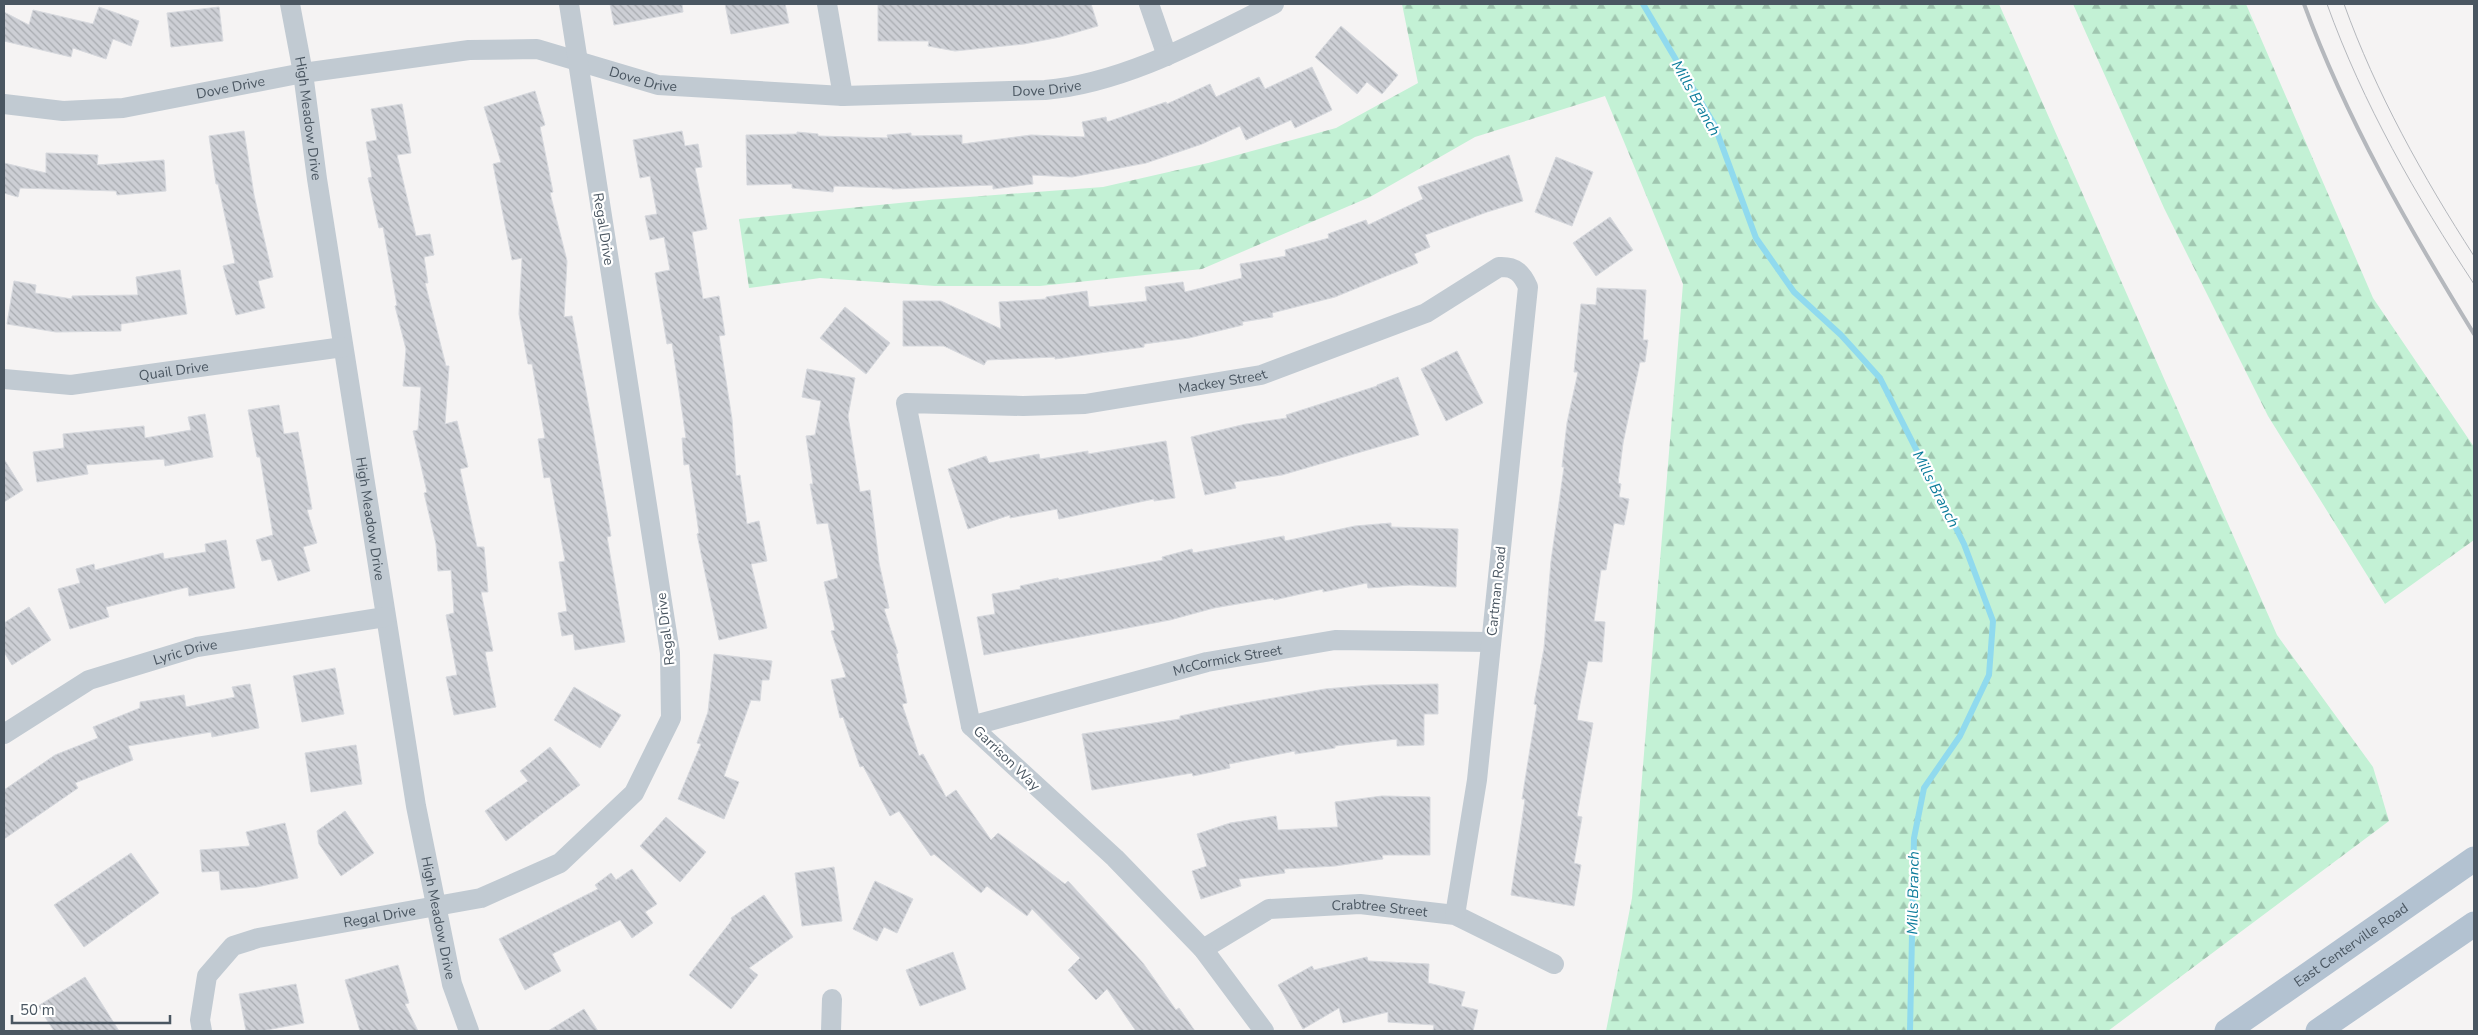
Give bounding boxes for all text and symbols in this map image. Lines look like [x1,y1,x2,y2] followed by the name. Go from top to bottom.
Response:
[290,55,326,182] street label: High Meadow Drive
[1667,57,1725,139] water label: Mills Branch
[607,62,678,96] street label: Dove Drive
[195,72,267,104] street label: Dove Drive
[1012,76,1083,101] street label: Dove Drive
[588,191,619,267] street label: Regal Drive
[138,357,210,385] street label: Quail Drive
[1177,365,1270,398] street label: Mackey Street
[1908,447,1964,531] water label: Mills Branch
[351,456,389,582] street label: High Meadow Drive
[1482,545,1511,637] street label: Cartman Road
[652,591,679,666] street label: Regal Drive
[151,635,219,670] street label: Lyric Drive
[1171,640,1284,681] street label: McCormick Street
[969,722,1045,796] street label: Garrison Way
[1902,851,1924,935] water label: Mills Branch
[416,855,460,981] street label: High Meadow Drive
[1331,895,1429,922] street label: Crabtree Street
[2290,899,2412,992] street label: East Centerville Road
[342,901,417,933] street label: Regal Drive
[12,992,170,1024] scale bar
[20,1000,55,1020] text: 50 m

